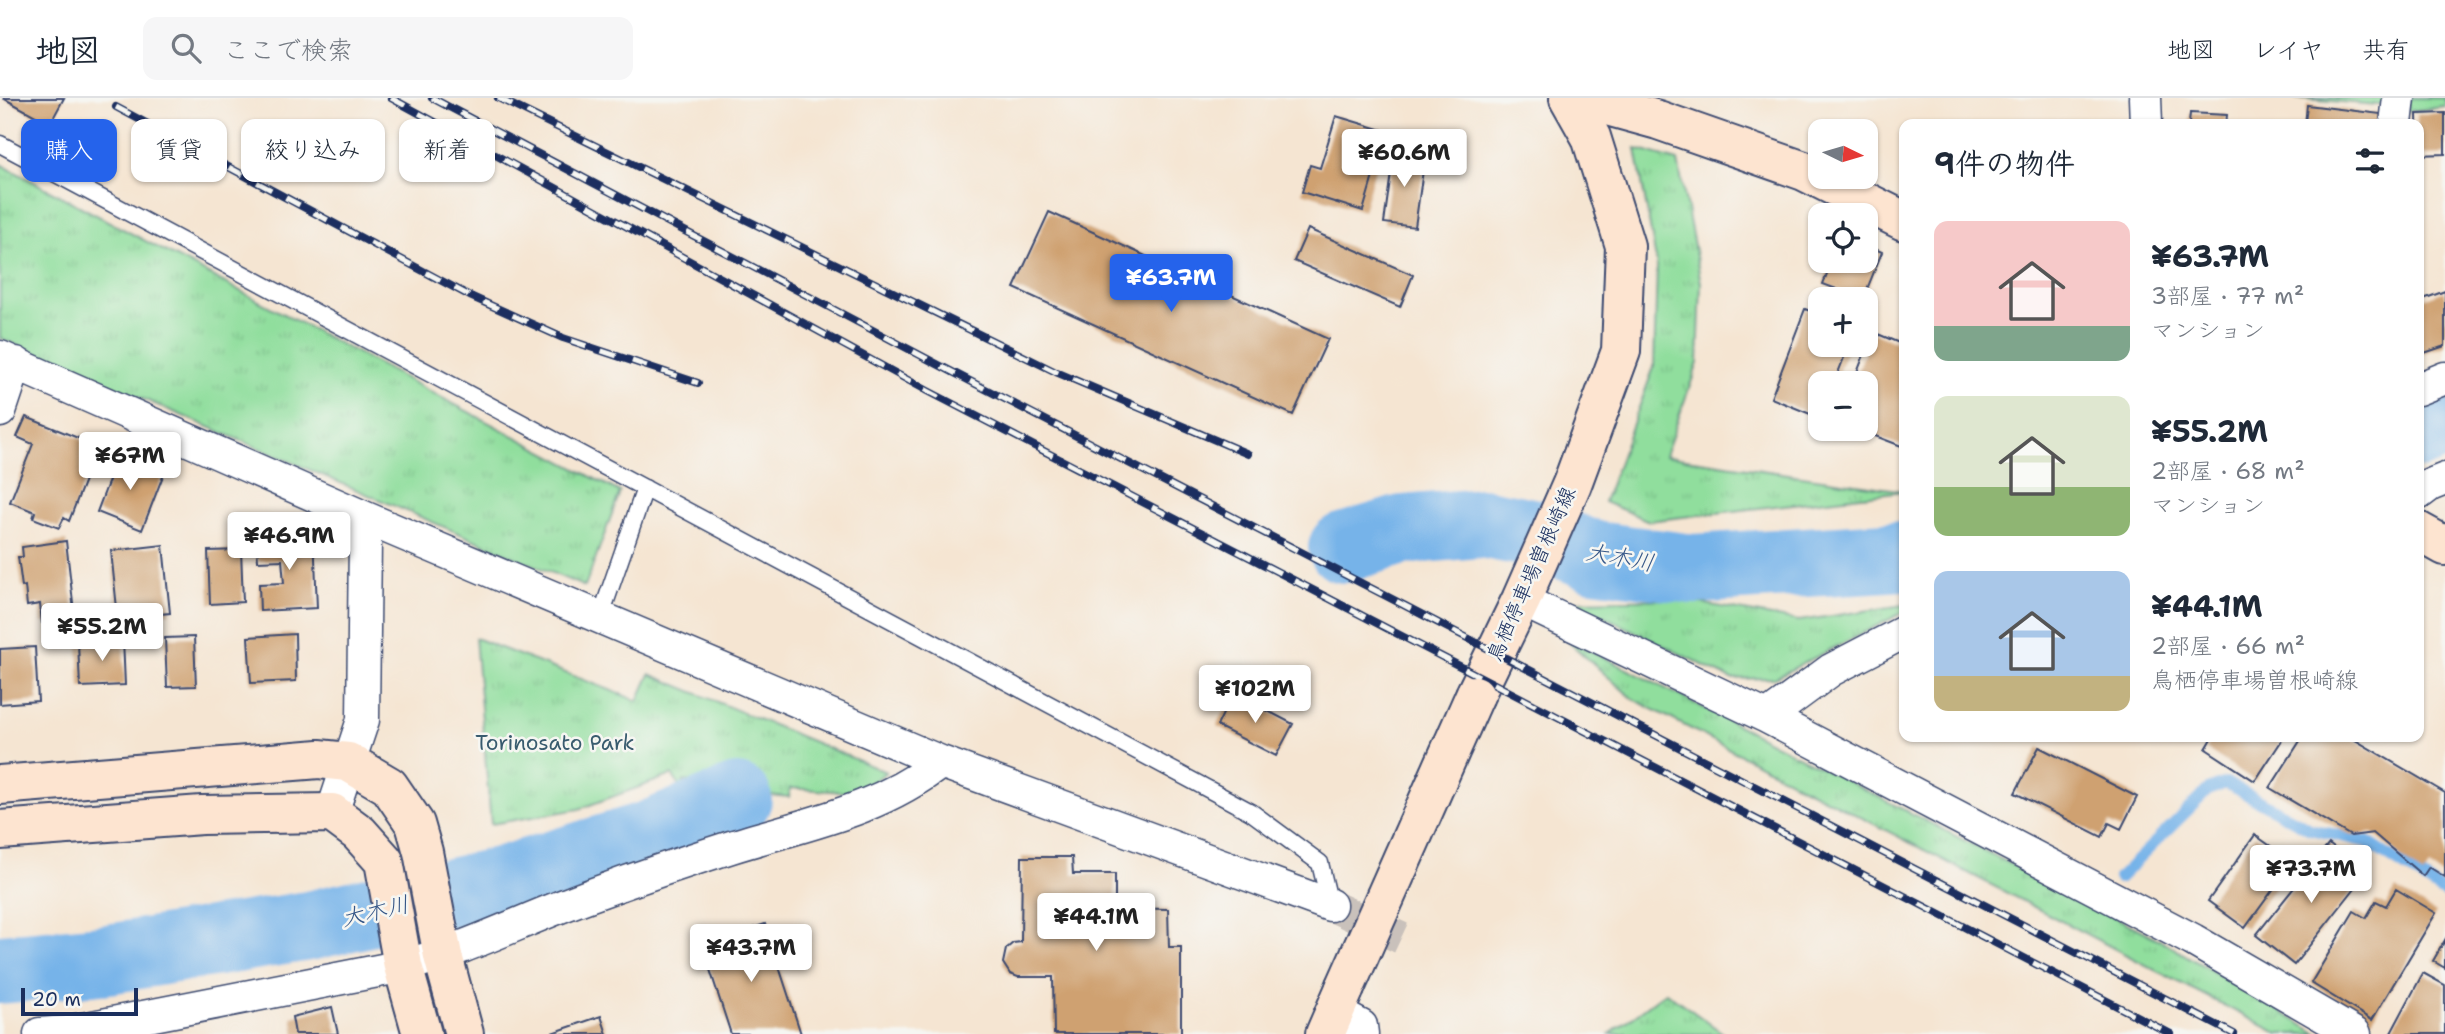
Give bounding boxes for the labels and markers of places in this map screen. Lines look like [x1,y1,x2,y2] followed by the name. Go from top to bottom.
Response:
[1347,130,1461,189] pin: ¥60.6M
[1114,254,1228,314] pin: ¥63.7M
[89,432,171,492] pin: ¥67M
[232,512,346,572] pin: ¥46.9M
[45,603,159,663] pin: ¥55.2M
[1206,666,1304,725] pin: ¥102M
[2254,846,2368,905] pin: ¥73.7M
[1039,894,1153,953] pin: ¥44.1M
[694,924,808,984] pin: ¥43.7M

